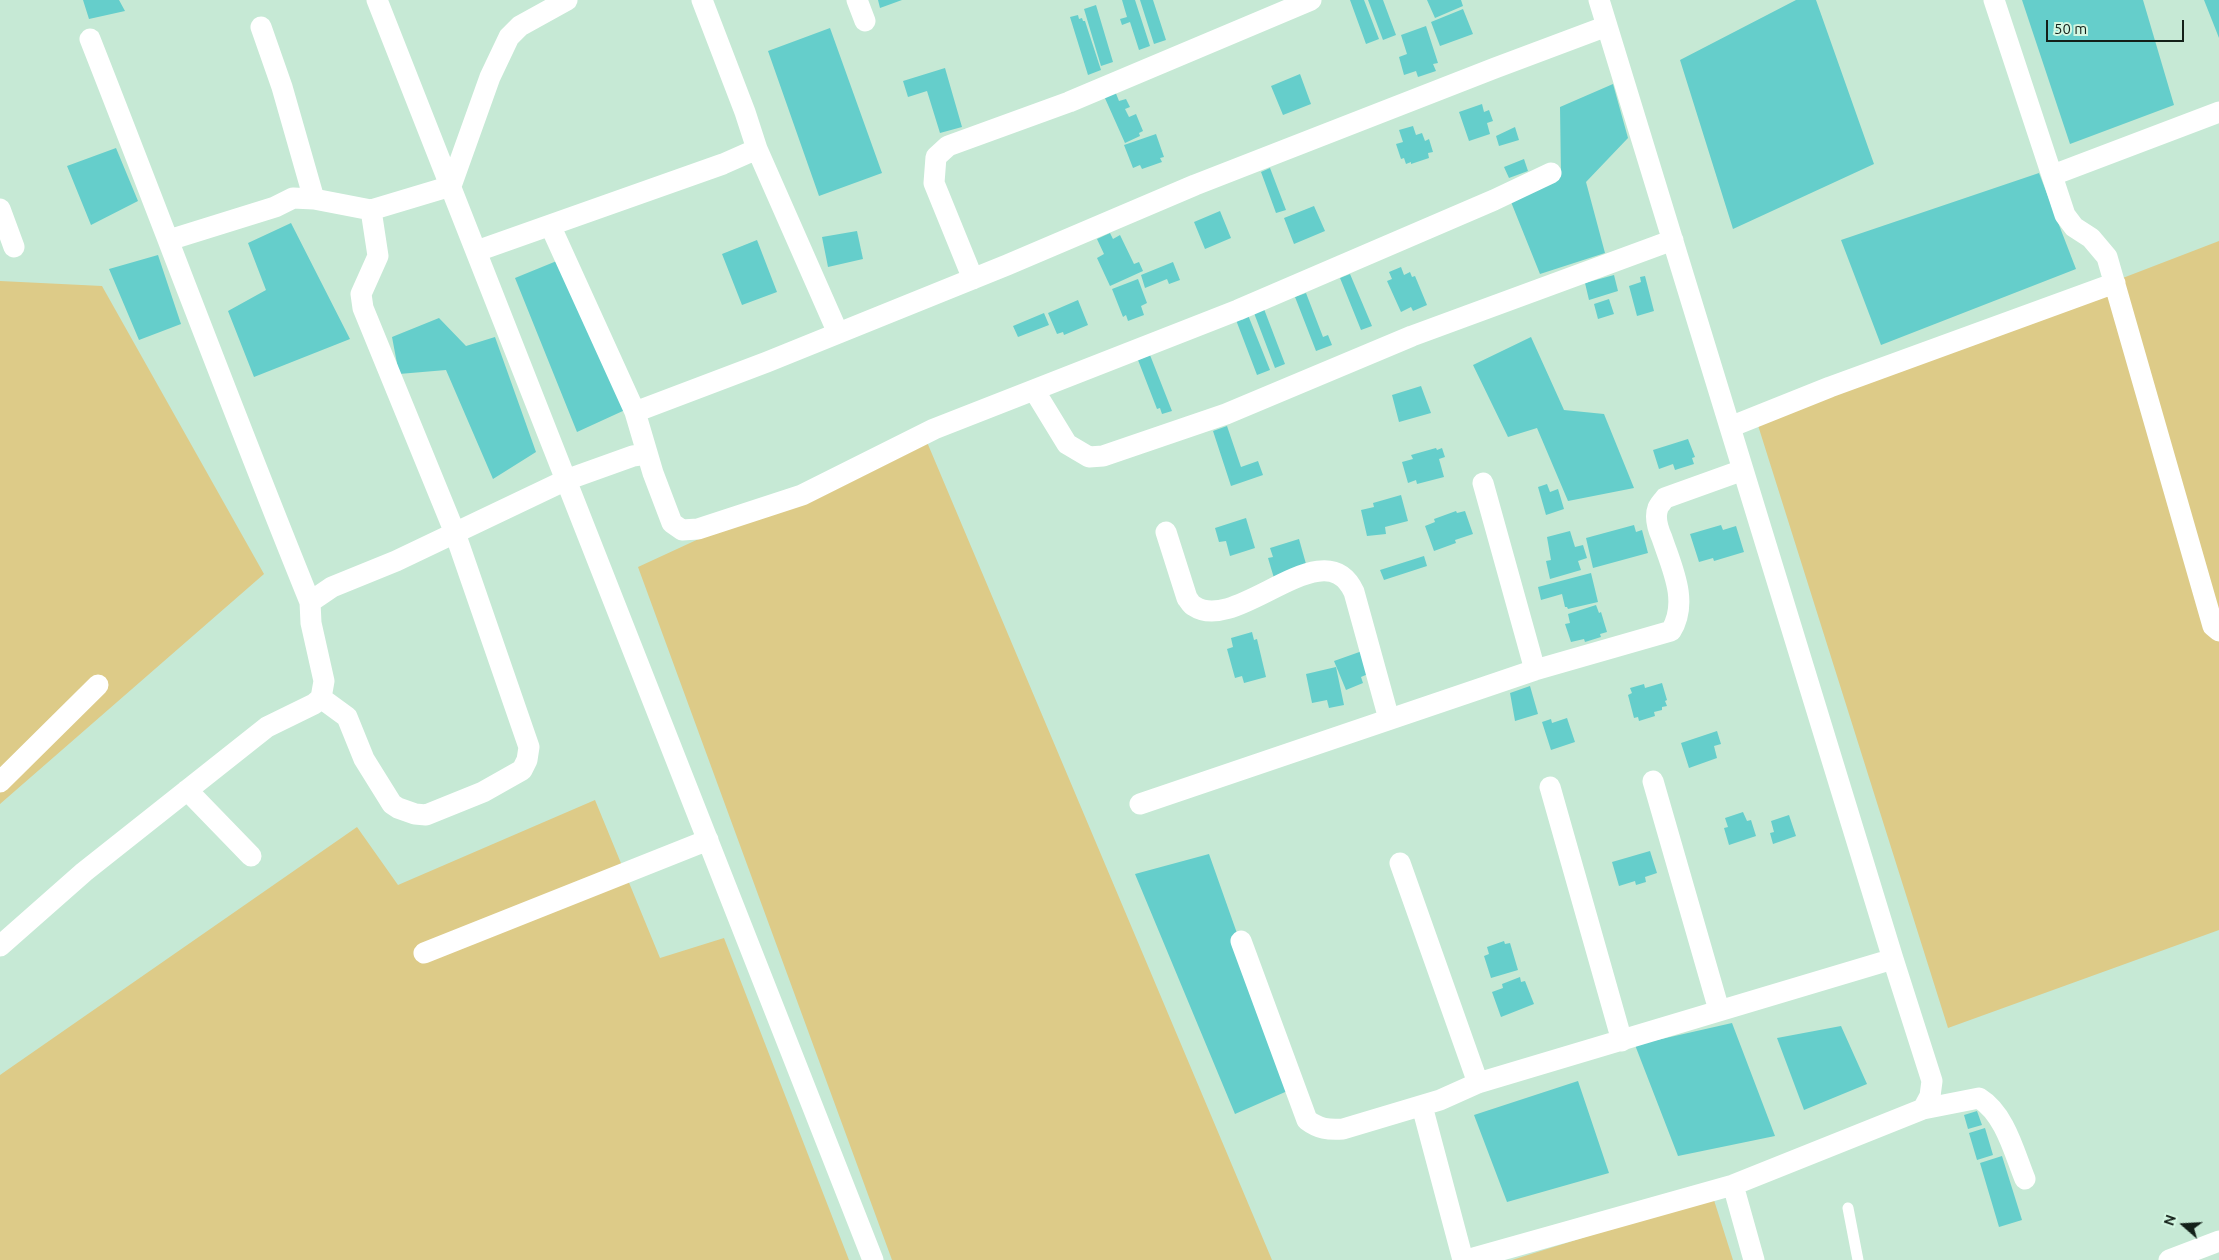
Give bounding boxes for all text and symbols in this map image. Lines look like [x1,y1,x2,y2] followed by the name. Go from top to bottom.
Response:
[2049,10,2186,42] scale bar
[2054,20,2087,37] text: 50 m
[2159,1200,2209,1250] north arrow
[2161,1213,2179,1228] text: N

